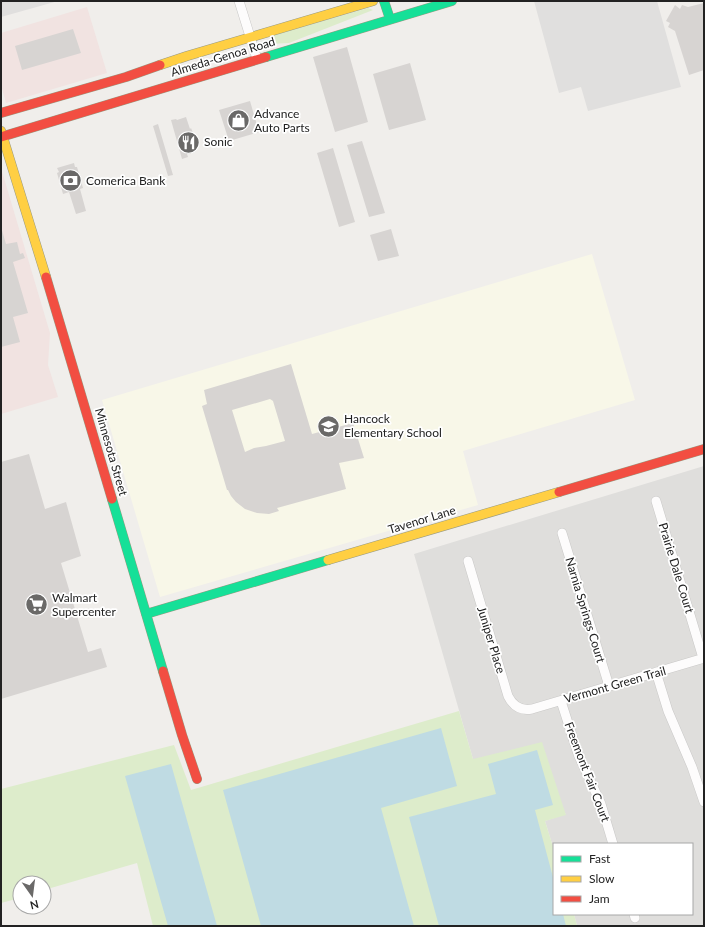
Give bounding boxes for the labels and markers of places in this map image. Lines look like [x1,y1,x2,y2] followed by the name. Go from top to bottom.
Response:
[254,106,310,135] place label: Advance Auto Parts
[226,108,252,134] shop icon: Advance Auto Parts
[175,129,201,155] restaurant icon: Sonic
[204,134,233,149] place label: Sonic
[57,168,83,194] bank icon: Comerica Bank
[86,173,166,188] place label: Comerica Bank
[344,411,442,440] place label: Hancock Elementary School
[315,413,341,439] school or university icon: Hancock Elementary School
[52,590,116,619] place label: Walmart Supercenter
[24,592,50,618] supermarket icon: Walmart Supercenter

